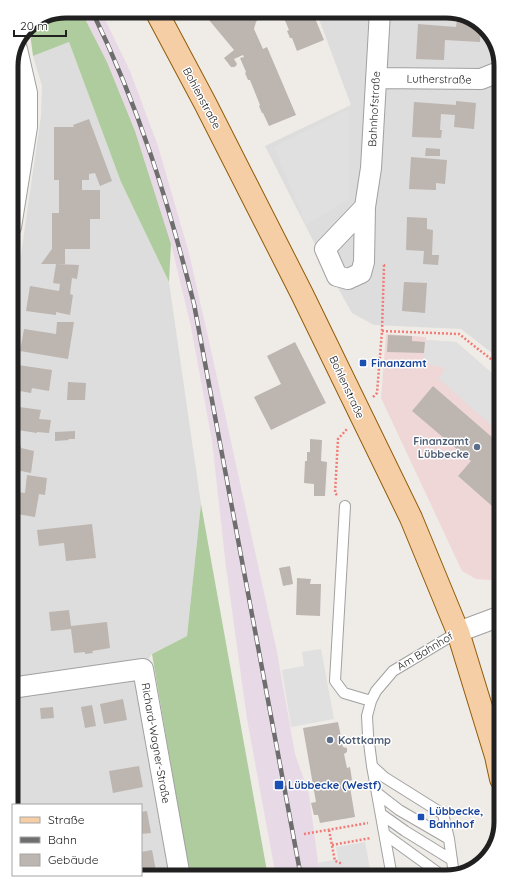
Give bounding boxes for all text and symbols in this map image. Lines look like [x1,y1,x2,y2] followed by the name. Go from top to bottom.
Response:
[14,12,66,38] scale bar
[20,18,48,33] text: 20 m
[180,65,224,131] street label: Bohlenstraße
[365,71,383,147] street label: Bahnhofstraße
[406,71,472,87] street label: Lutherstraße
[326,353,368,421] street label: Bohlenstraße
[371,356,427,370] place label: Finanzamt
[358,358,368,368] marker: Finanzamt
[413,434,470,461] place label: Finanzamt Lübbecke
[472,442,482,452] marker: Finanzamt Lübbecke
[394,629,456,673] street label: Am Bahnhof
[139,682,173,804] street label: Richard-Wagner-Straße
[338,733,391,747] place label: Kottkamp
[325,735,335,745] marker: Kottkamp
[288,778,381,792] place label: Lübbecke (Westf)
[273,779,285,791] marker: Lübbecke (Westf)
[12,804,142,876] legend
[429,804,483,831] place label: Lübbecke, Bahnhof
[48,812,85,827] text: Straße
[416,812,426,822] marker: Lübbecke, Bahnhof
[48,832,77,847] text: Bahn
[48,852,99,867] text: Gebäude

